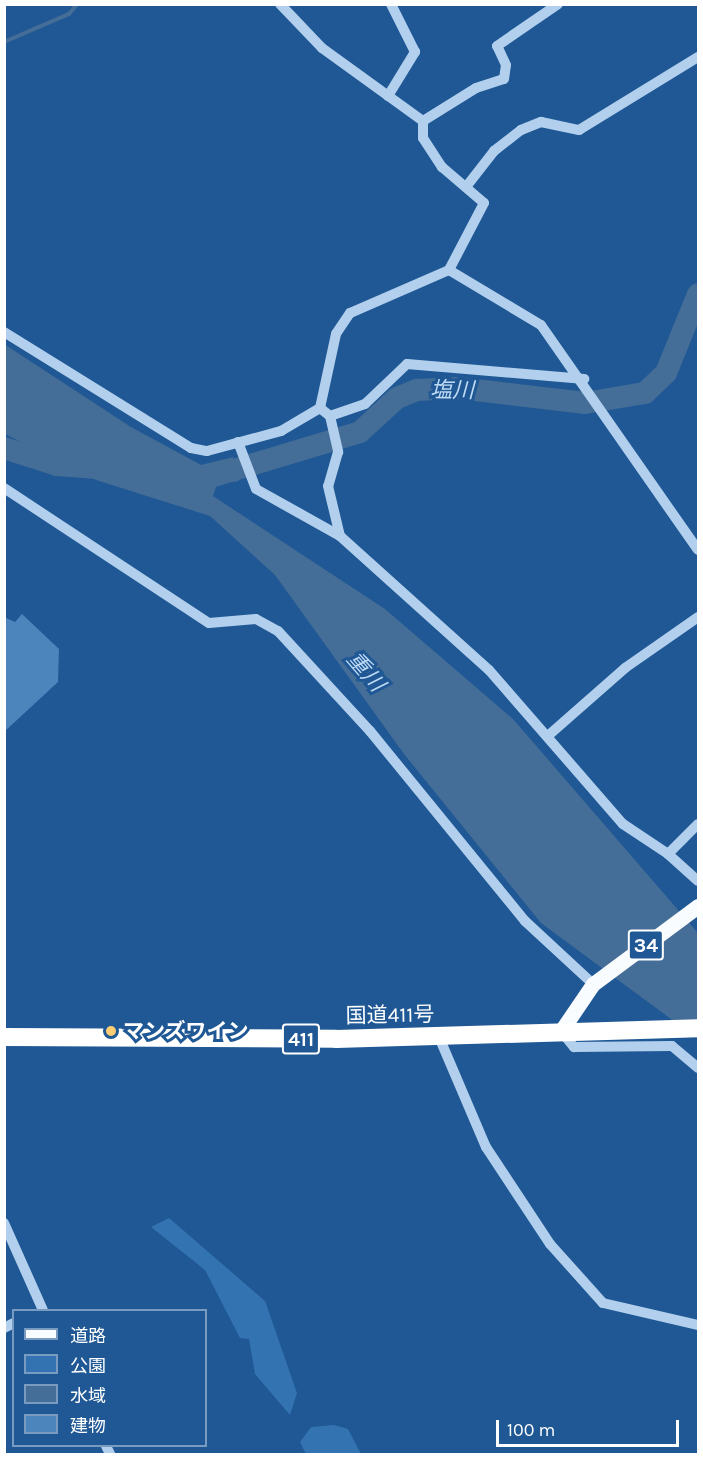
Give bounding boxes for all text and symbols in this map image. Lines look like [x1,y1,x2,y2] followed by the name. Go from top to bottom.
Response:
[430,377,474,405] water label: 塩川
[341,647,389,697] water label: 重川
[626,928,666,962] road number: 34
[345,1002,435,1028] street label: 国道411号
[123,1018,249,1044] place label: マンズワイン
[282,1022,320,1056] road number: 411
[104,1024,118,1038] marker: マンズワイン
[12,1309,207,1447] legend
[70,1325,106,1347] text: 道路
[70,1355,106,1377] text: 公園
[70,1385,106,1407] text: 水域
[499,1408,682,1446] scale bar
[70,1415,106,1437] text: 建物
[507,1419,555,1441] text: 100 m

